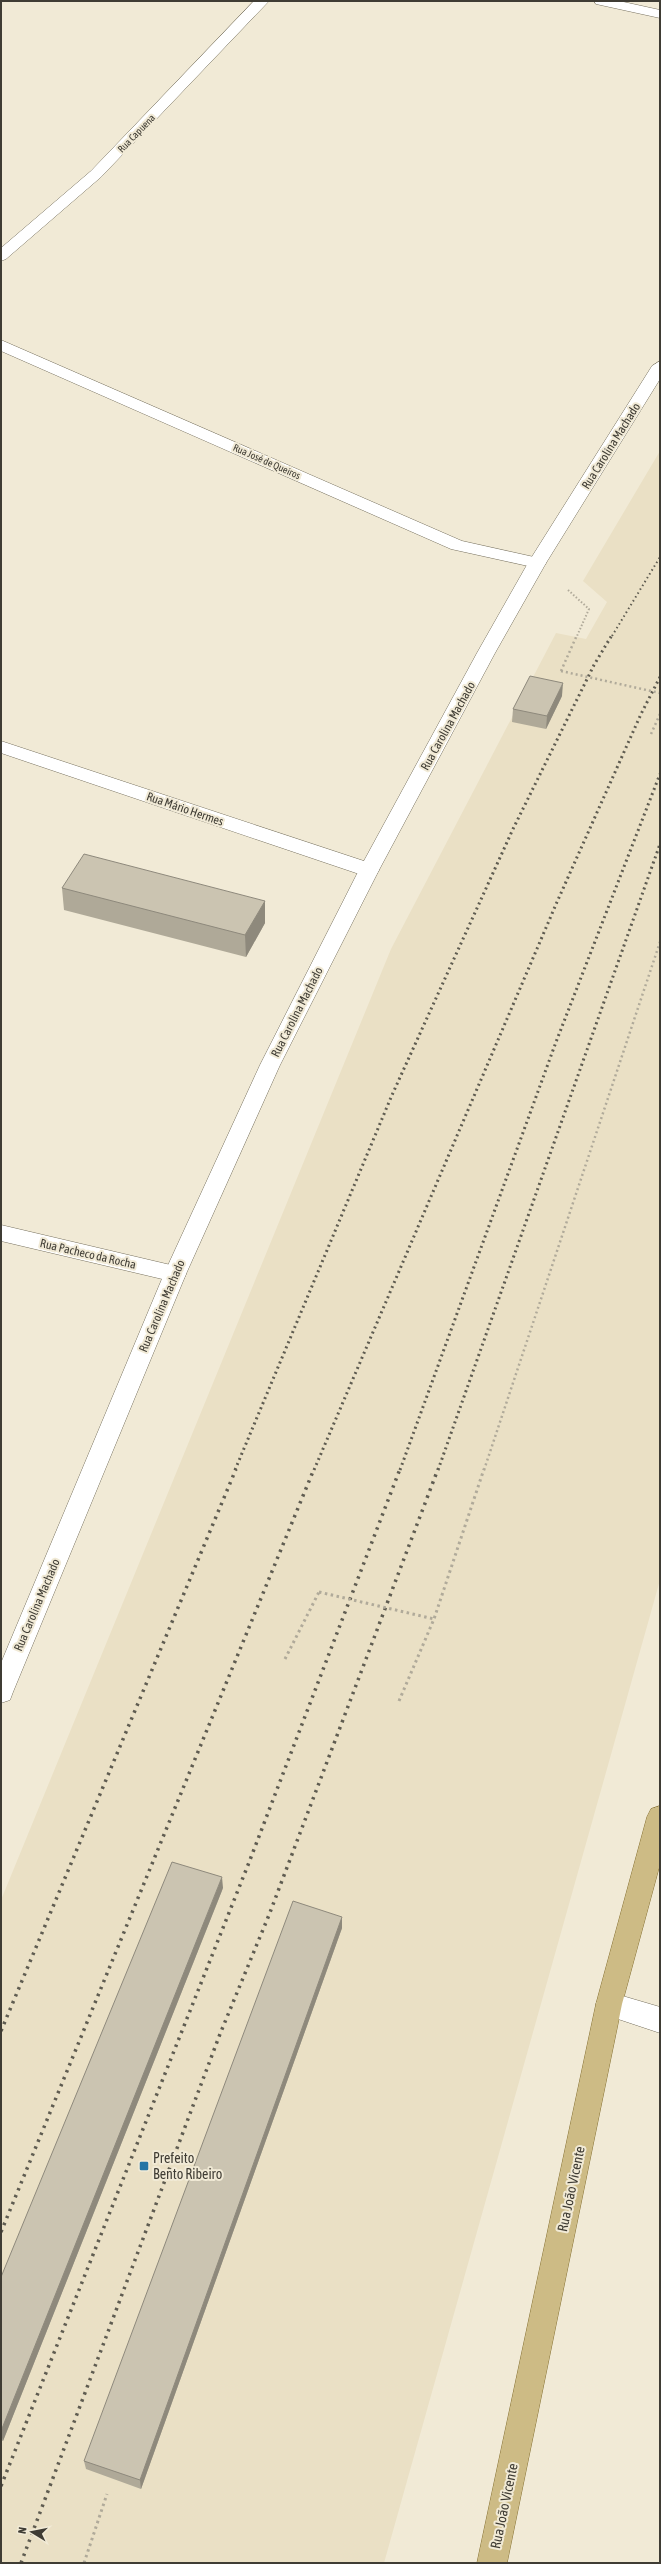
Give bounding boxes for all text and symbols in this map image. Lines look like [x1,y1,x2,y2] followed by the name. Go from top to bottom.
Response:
[116,112,157,155] street label: Rua Capuena
[579,400,643,492] street label: Rua Carolina Machado
[231,442,303,481] street label: Rua José de Queiros
[418,679,478,773] street label: Rua Carolina Machado
[145,789,225,829] street label: Rua Mário Hermes
[268,964,326,1059] street label: Rua Carolina Machado
[39,1236,137,1272] street label: Rua Pacheco da Rocha
[136,1257,188,1354] street label: Rua Carolina Machado
[11,1556,63,1653] street label: Rua Carolina Machado
[554,2145,588,2233] street label: Rua João Vicente
[153,2150,222,2182] place label: Prefeito Bento Ribeiro
[138,2160,150,2172] marker: Prefeito Bento Ribeiro
[487,2462,521,2550] street label: Rua João Vicente
[12,2512,52,2552] north arrow
[16,2526,29,2535] text: N

